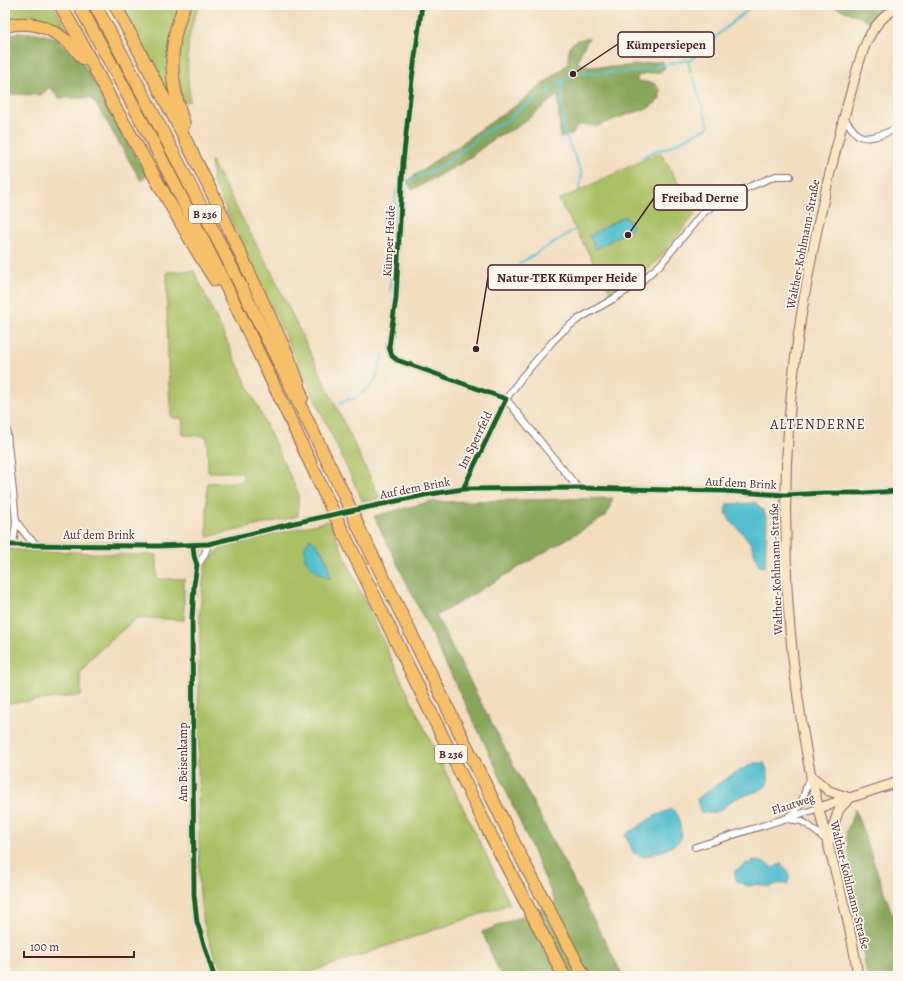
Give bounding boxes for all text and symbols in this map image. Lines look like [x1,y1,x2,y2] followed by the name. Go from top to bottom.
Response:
[618,32,714,57] callout: Kümpersiepen
[626,36,707,53] text: Kümpersiepen
[782,178,823,311] street label: Walther-Kohlmann-Straße
[654,185,747,210] callout: Freibad Derne
[661,189,739,206] text: Freibad Derne
[189,205,221,223] road number: B 236
[379,205,399,277] street label: Kümper Heide
[488,265,645,290] callout: Natur-TEK Kümper Heide
[497,269,637,286] text: Natur-TEK Kümper Heide
[454,408,496,472] street label: Im Sperrfeld
[769,415,866,434] district label: ALTENDERNE
[377,473,452,503] street label: Auf dem Brink
[704,473,777,493] street label: Auf dem Brink
[766,503,786,636] street label: Walther-Kohlmann-Straße
[62,527,135,543] street label: Auf dem Brink
[175,722,191,803] street label: Am Beisenkamp
[435,745,467,763] road number: B 236
[769,789,817,819] street label: Flautweg
[826,818,874,951] street label: Walther-Kohlmann-Straße
[24,933,134,959] scale bar
[30,939,59,955] text: 100 m

